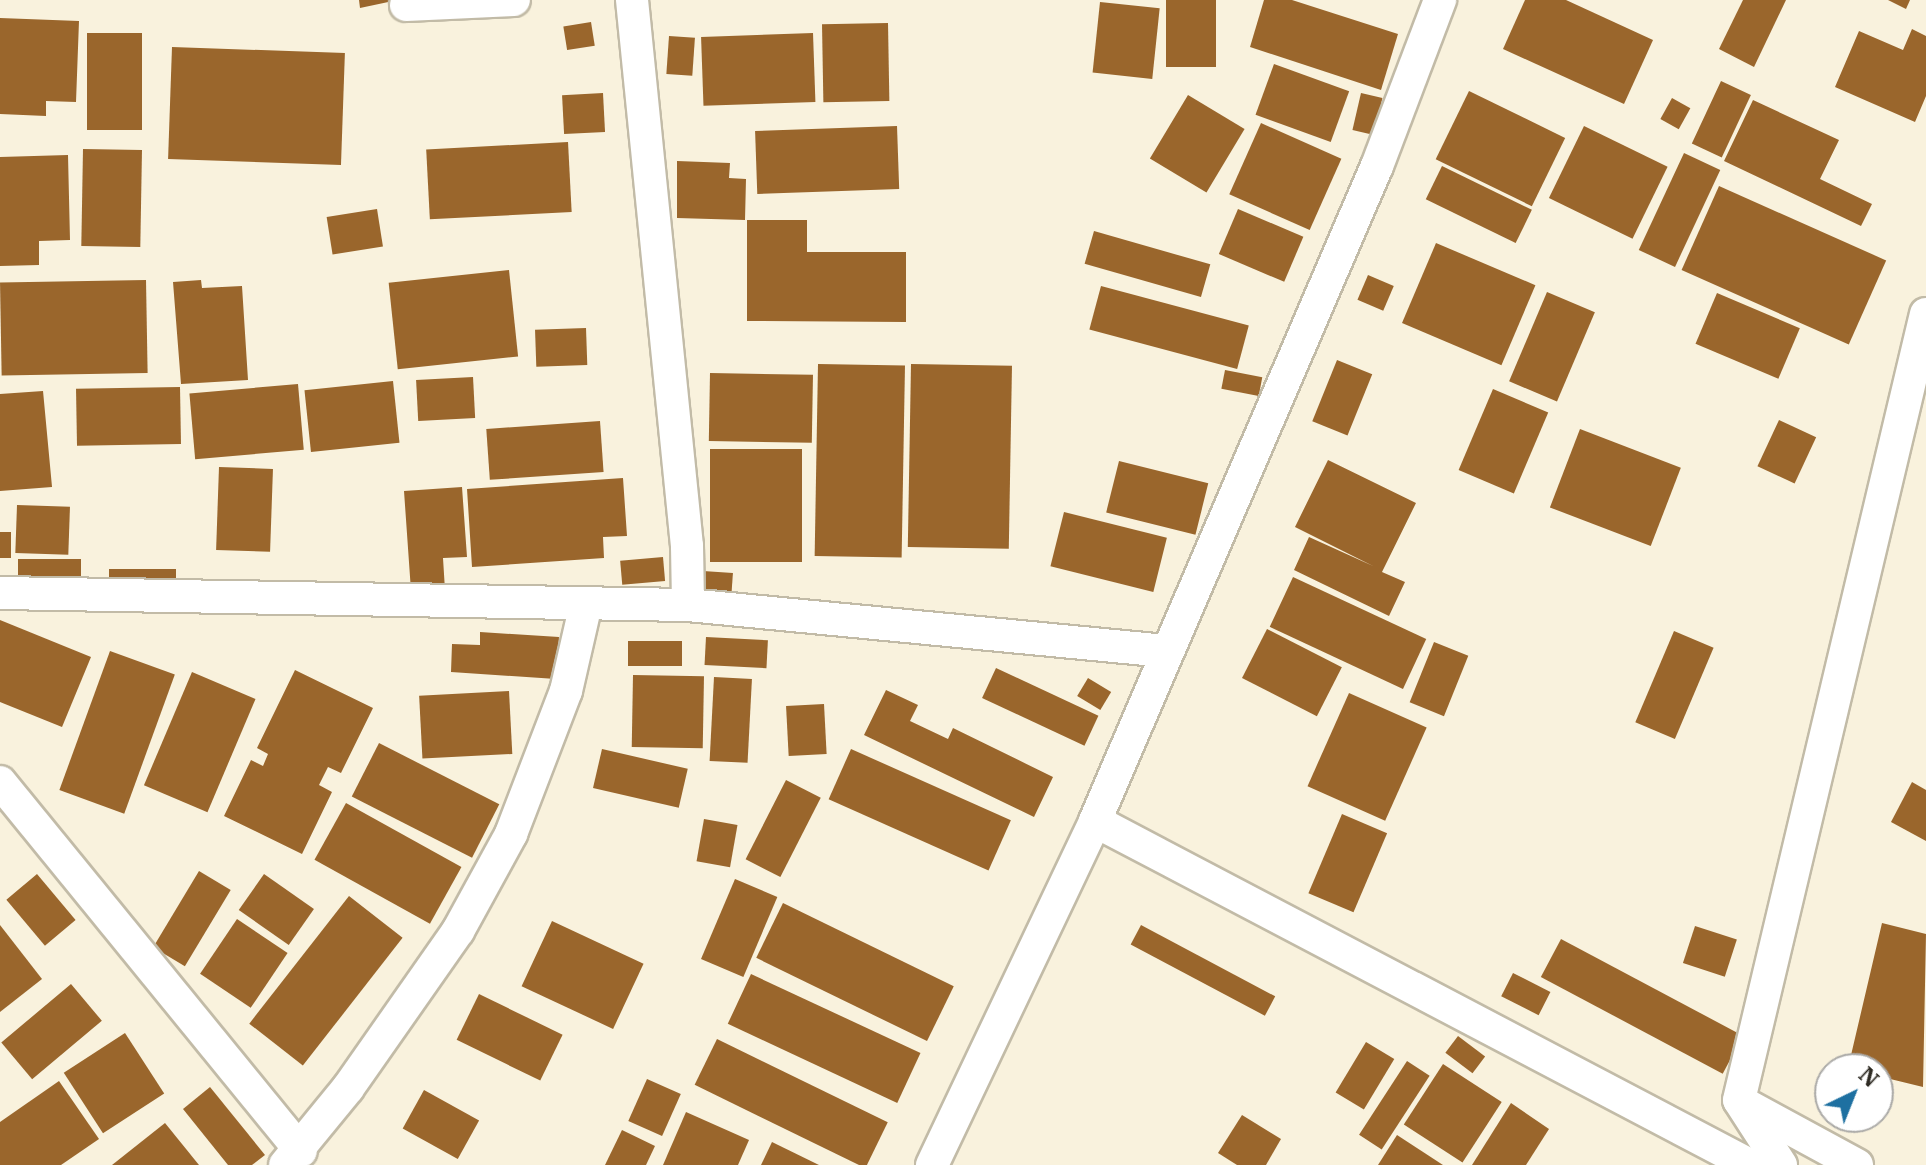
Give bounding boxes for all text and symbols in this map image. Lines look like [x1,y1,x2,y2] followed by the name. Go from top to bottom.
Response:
[1814,1053,1894,1133] north arrow
[1853,1060,1886,1093] text: N

